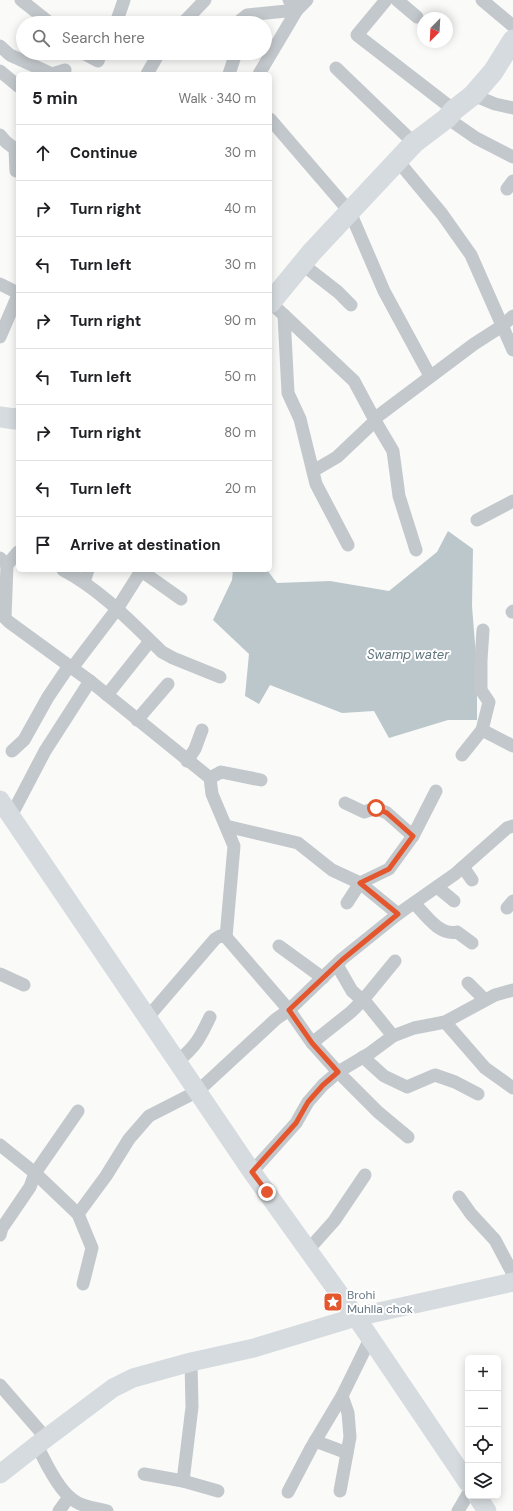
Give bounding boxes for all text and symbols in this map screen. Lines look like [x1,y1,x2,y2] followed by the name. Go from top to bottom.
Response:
[417,12,453,48] north arrow
[16,16,272,60] search box
[30,27,52,49] icon: search
[62,28,145,48] text: Search here
[32,87,78,109] text: 5 min
[179,90,256,107] text: Walk · 340 m
[32,142,54,164] icon: ahead
[70,143,138,163] text: Continue
[224,144,256,161] text: 30 m
[32,198,54,220] icon: right
[70,199,141,219] text: Turn right
[224,200,256,217] text: 40 m
[32,254,54,276] icon: left
[70,255,131,275] text: Turn left
[224,256,256,273] text: 30 m
[32,310,54,332] icon: right
[70,311,141,331] text: Turn right
[224,312,256,329] text: 90 m
[32,366,54,388] icon: left
[70,367,131,387] text: Turn left
[224,368,256,385] text: 50 m
[32,422,54,444] icon: right
[70,423,141,443] text: Turn right
[224,424,256,441] text: 80 m
[32,478,54,500] icon: left
[70,479,131,499] text: Turn left
[225,480,256,497] text: 20 m
[32,534,54,556] icon: arrive
[70,535,221,555] text: Arrive at destination
[367,646,450,663] water label: Swamp water
[367,799,385,817] route start
[258,1183,276,1201] route end
[347,1287,413,1317] place label: Brohi Muhlla chok
[322,1291,344,1313] place icon: Brohi Muhlla chok
[465,1355,501,1499] map controls
[465,1355,501,1391] button: +
[465,1391,501,1427] button: −
[465,1427,501,1463] button: locate
[465,1463,501,1499] button: layers

